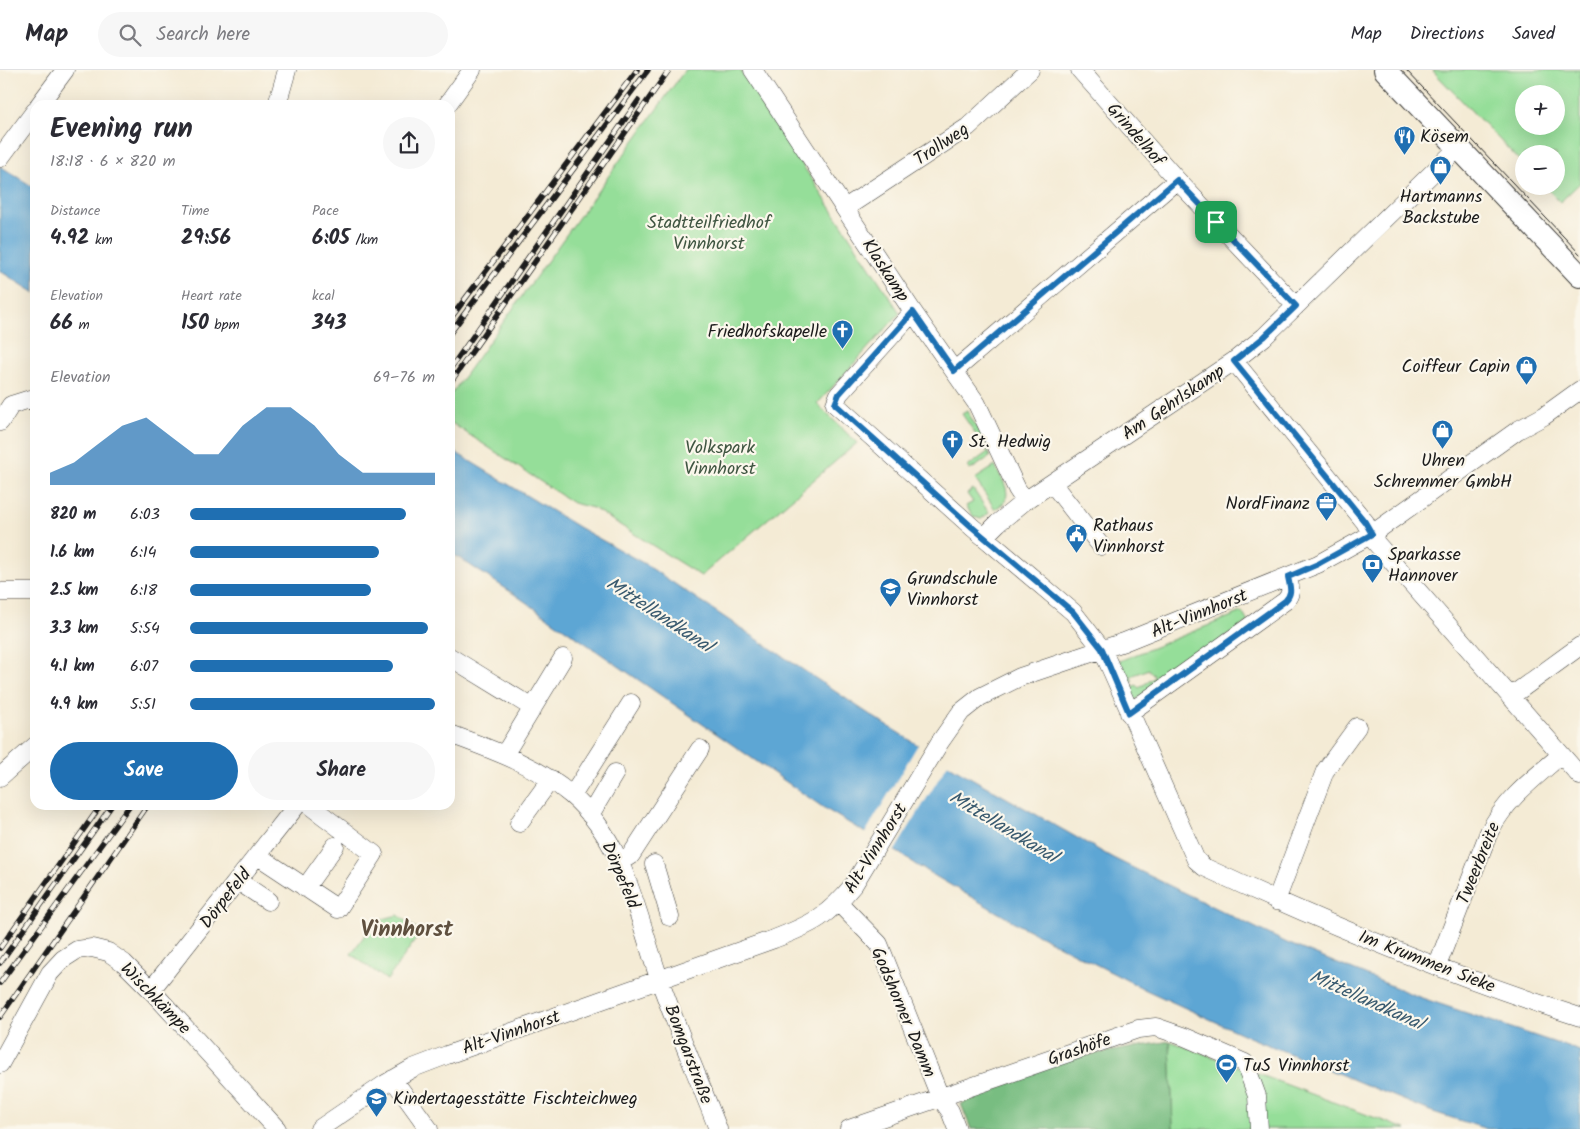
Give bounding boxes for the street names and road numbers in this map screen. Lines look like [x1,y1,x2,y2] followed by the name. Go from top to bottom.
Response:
[1099,96,1172,175] street label: Grindelhof
[908,116,975,174] street label: Trollweg
[853,233,916,309] street label: Klaskamp
[1116,358,1232,449] street label: Am Gehrlskamp
[1147,581,1253,647] street label: Alt-Vinnhorst
[837,797,916,900] street label: Alt-Vinnhorst
[1450,818,1509,909] street label: Tweerbreite
[592,837,647,915] street label: Dörpefeld
[193,861,260,936] street label: Dörpefeld
[1354,923,1499,1002] street label: Im Krummen Sieke
[862,943,943,1082] street label: Godshorner Damm
[113,956,197,1042] street label: Wischkämpe
[655,1001,720,1109] street label: Bomgarstraße
[459,1003,565,1064] street label: Alt-Vinnhorst
[1044,1026,1115,1075] street label: Grashöfe

